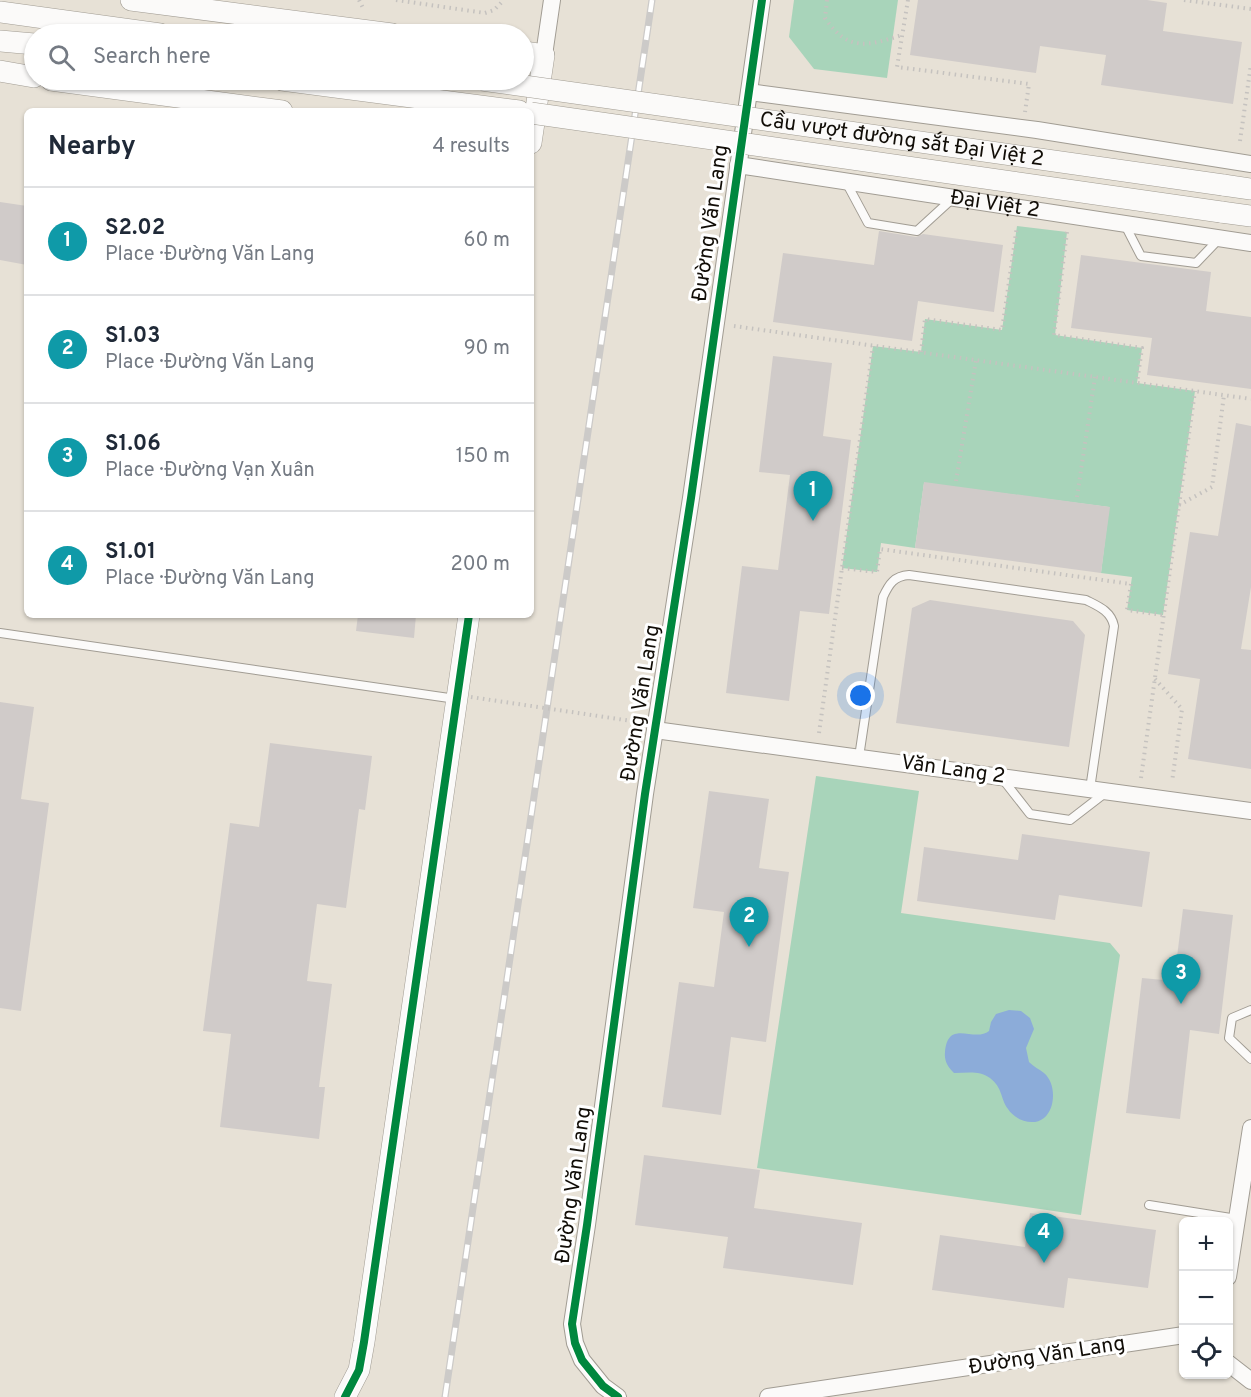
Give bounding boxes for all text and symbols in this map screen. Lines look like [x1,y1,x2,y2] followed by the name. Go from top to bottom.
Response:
[24,24,534,90] search box
[45,41,78,74] icon: search
[93,44,211,71] text: Search here
[758,106,1046,173] street label: Cầu vượt đường sắt Đại Việt 2
[48,131,136,164] text: Nearby
[433,134,510,160] text: 4 results
[687,143,735,303] street label: Đường Văn Lang
[948,184,1042,224] street label: Đại Việt 2
[105,215,165,242] text: S2.02
[64,228,72,254] text: 1
[464,228,510,254] text: 60 m
[105,242,315,268] text: Place · Đường Văn Lang
[105,323,160,350] text: S1.03
[61,336,74,362] text: 2
[464,336,510,362] text: 90 m
[105,350,315,376] text: Place · Đường Văn Lang
[105,431,161,458] text: S1.06
[62,444,74,470] text: 3
[456,444,510,470] text: 150 m
[105,458,315,484] text: Place · Đường Vạn Xuân
[794,472,832,521] pin: 1
[105,539,156,566] text: S1.01
[61,552,74,578] text: 4
[451,552,510,578] text: 200 m
[105,566,315,592] text: Place · Đường Văn Lang
[615,623,667,783] street label: Đường Văn Lang
[846,681,875,710] your location
[899,749,1007,791] street label: Văn Lang 2
[730,898,768,947] pin: 2
[1162,954,1200,1004] pin: 3
[550,1105,598,1265] street label: Đường Văn Lang
[1024,1214,1064,1263] pin: 4
[1179,1217,1233,1379] map controls
[1179,1217,1233,1271] button: +
[1179,1271,1233,1325] button: −
[1179,1325,1233,1379] button: locate
[967,1330,1127,1382] street label: Đường Văn Lang

